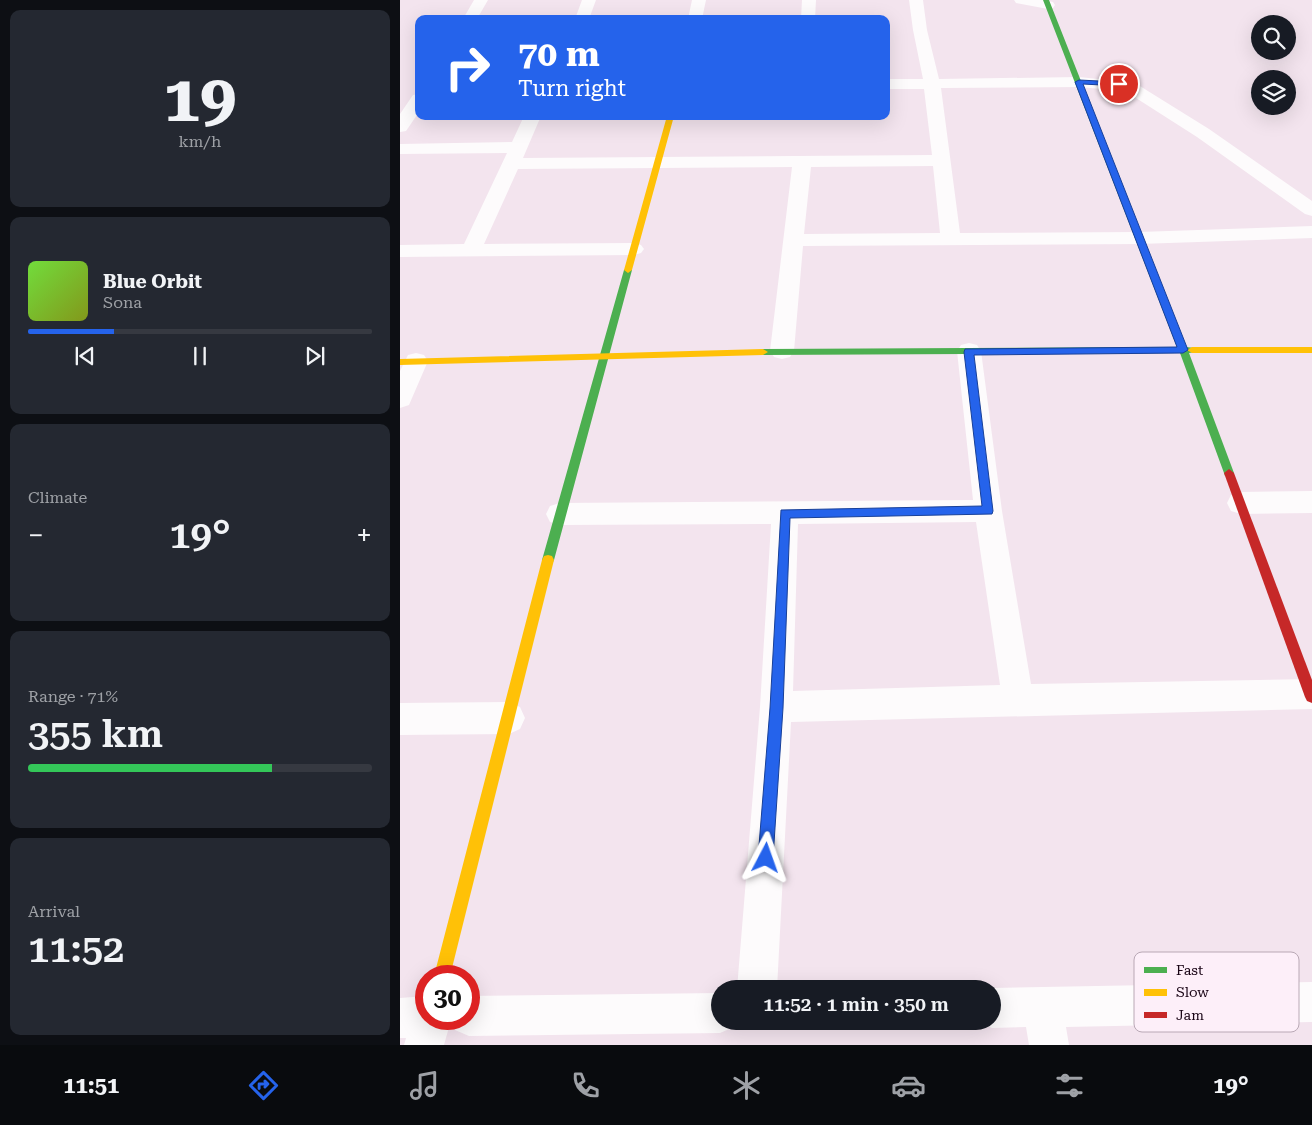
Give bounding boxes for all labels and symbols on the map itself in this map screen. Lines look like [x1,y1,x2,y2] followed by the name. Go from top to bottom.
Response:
[1098,63,1140,105] pin
[739,831,791,883] position arrow
[1134,952,1299,1032] legend
[1176,962,1203,978] text: Fast
[415,965,480,1030] speed limit sign: 30
[1176,984,1209,1000] text: Slow
[1176,1007,1204,1023] text: Jam

